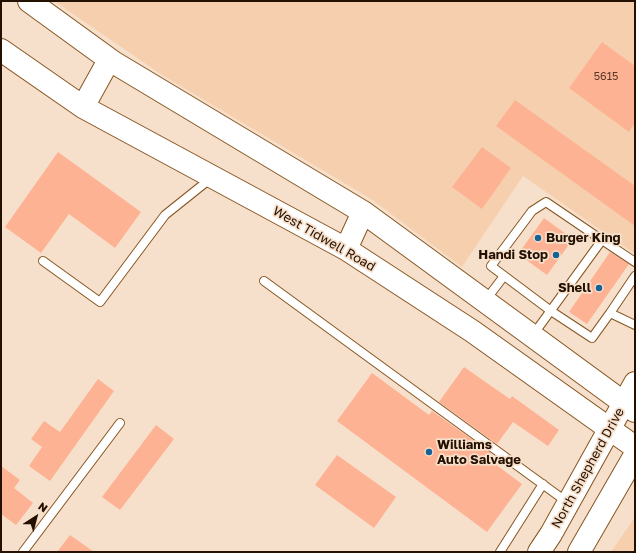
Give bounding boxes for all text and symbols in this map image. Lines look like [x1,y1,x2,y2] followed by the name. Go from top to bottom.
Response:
[594,70,618,84] house number: 5615
[270,203,378,275] street label: West Tidwell Road
[546,230,621,246] place label: Burger King
[533,233,543,243] marker: Burger King
[478,247,548,263] place label: Handi Stop
[551,250,561,260] marker: Handi Stop
[558,280,591,296] place label: Shell
[594,283,604,293] marker: Shell
[548,405,628,531] street label: North Shepherd Drive
[437,437,521,468] place label: Williams Auto Salvage
[424,447,434,457] marker: Williams Auto Salvage
[16,497,56,537] north arrow
[36,499,51,515] text: N

